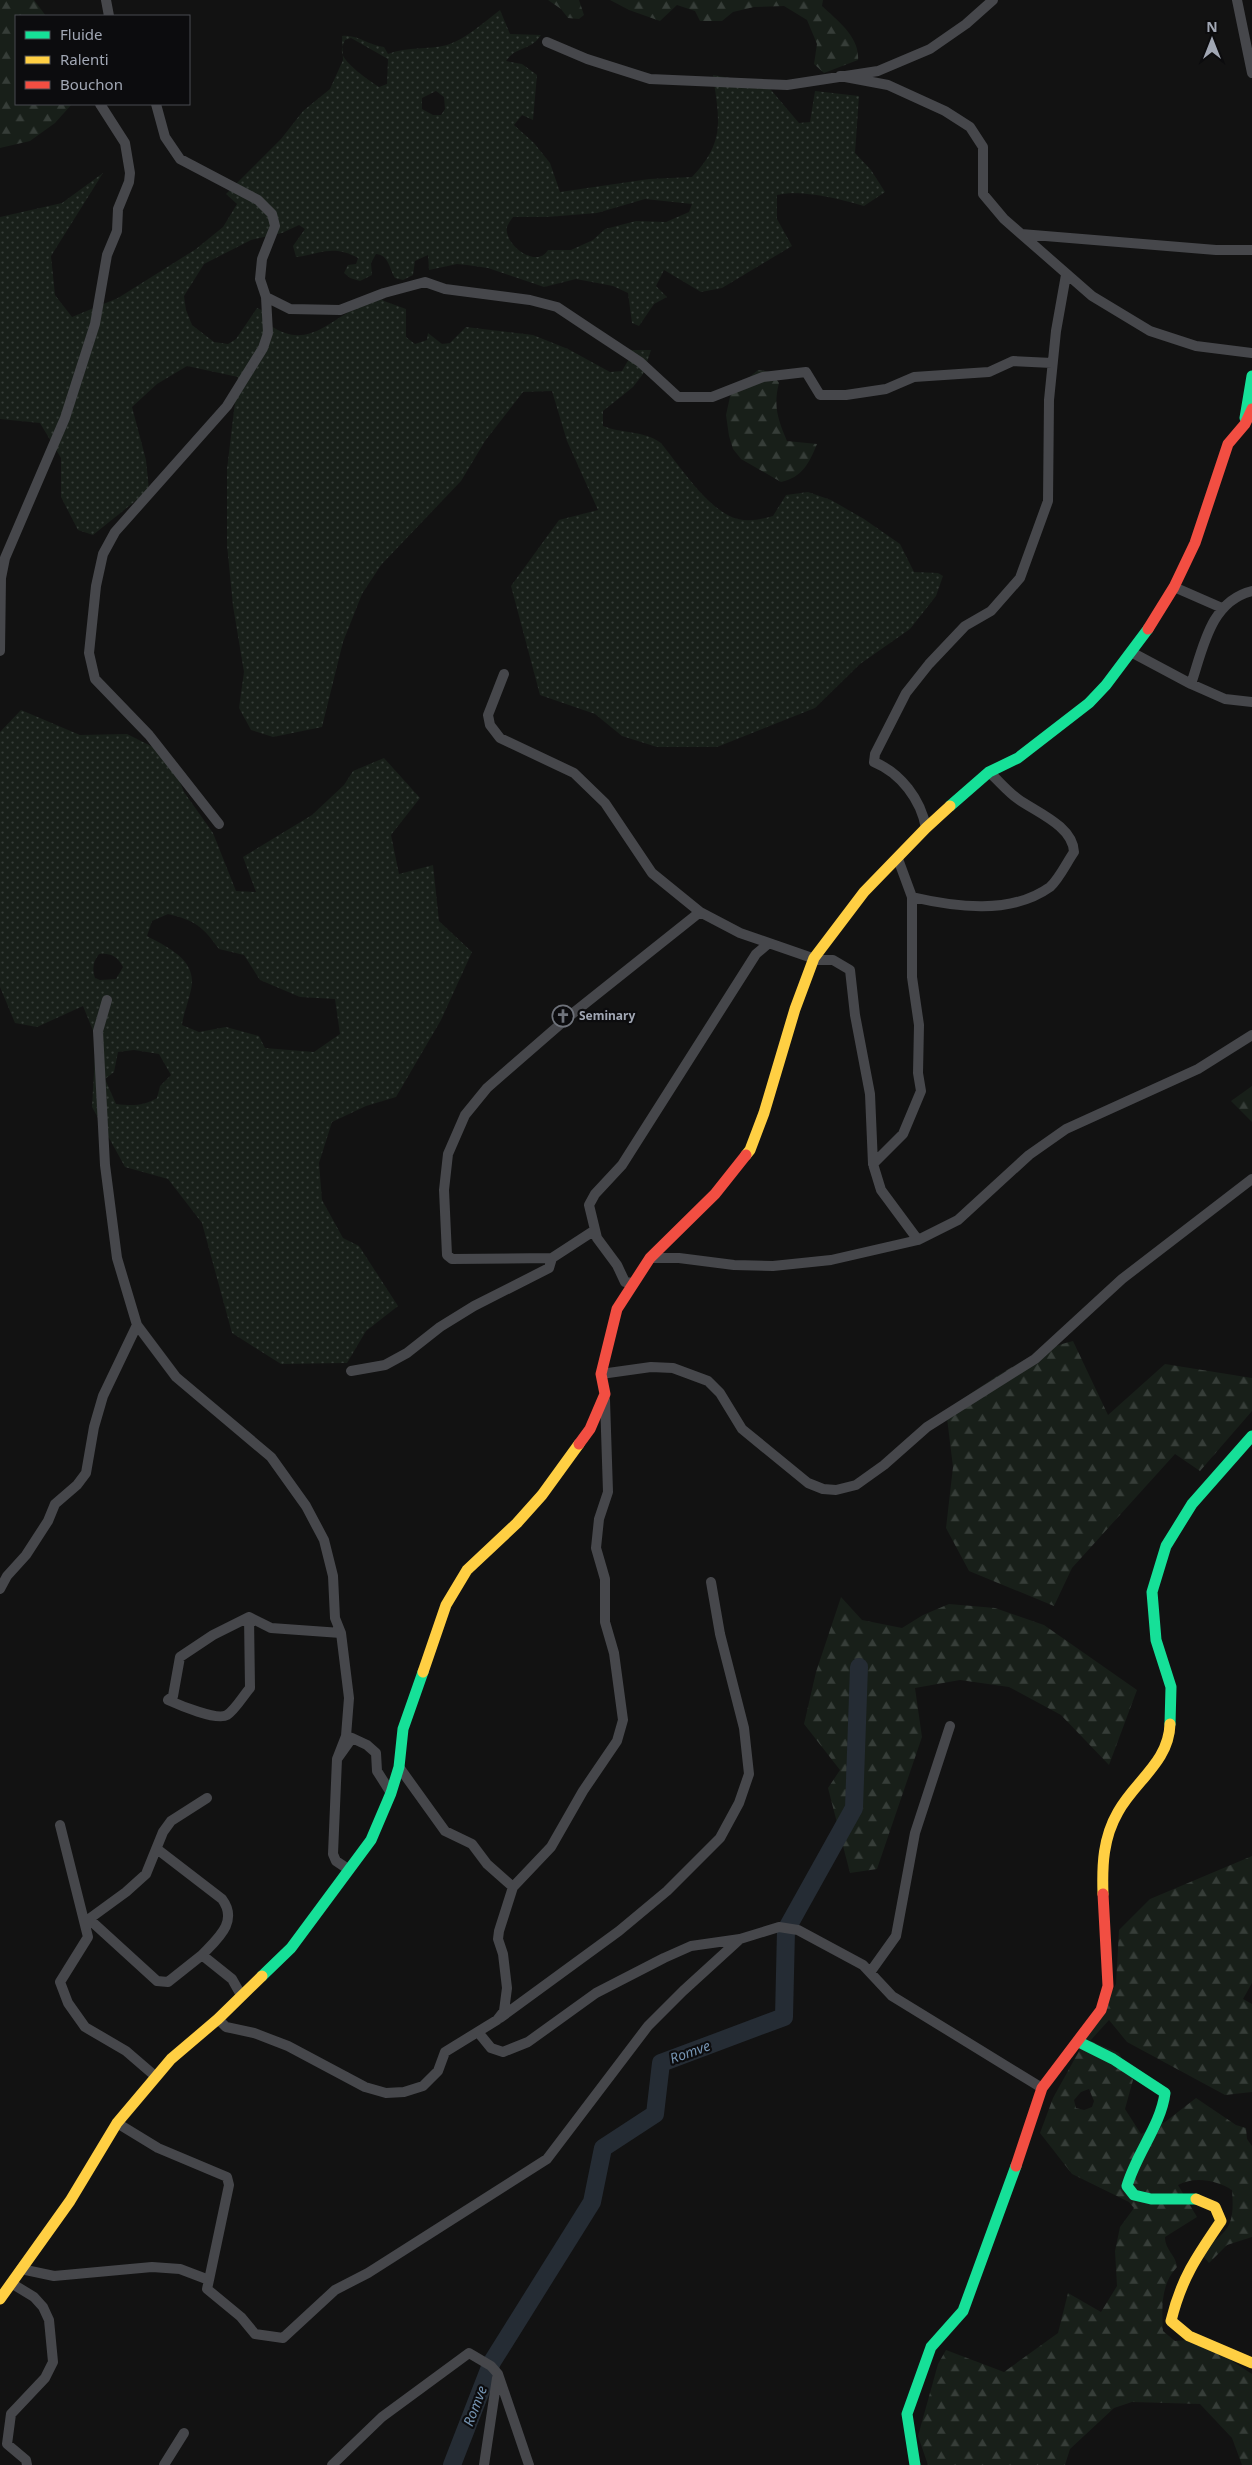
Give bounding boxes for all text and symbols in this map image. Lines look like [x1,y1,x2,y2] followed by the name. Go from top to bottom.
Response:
[15,15,190,105] legend
[1187,15,1237,65] north arrow
[1206,17,1218,36] text: N
[60,24,102,44] text: Fluide
[60,49,109,69] text: Ralenti
[60,74,123,94] text: Bouchon
[551,1004,575,1028] church icon: Seminary
[579,1007,635,1024] place label: Seminary
[667,2035,713,2068] water label: Romve
[458,2383,491,2429] water label: Romve

